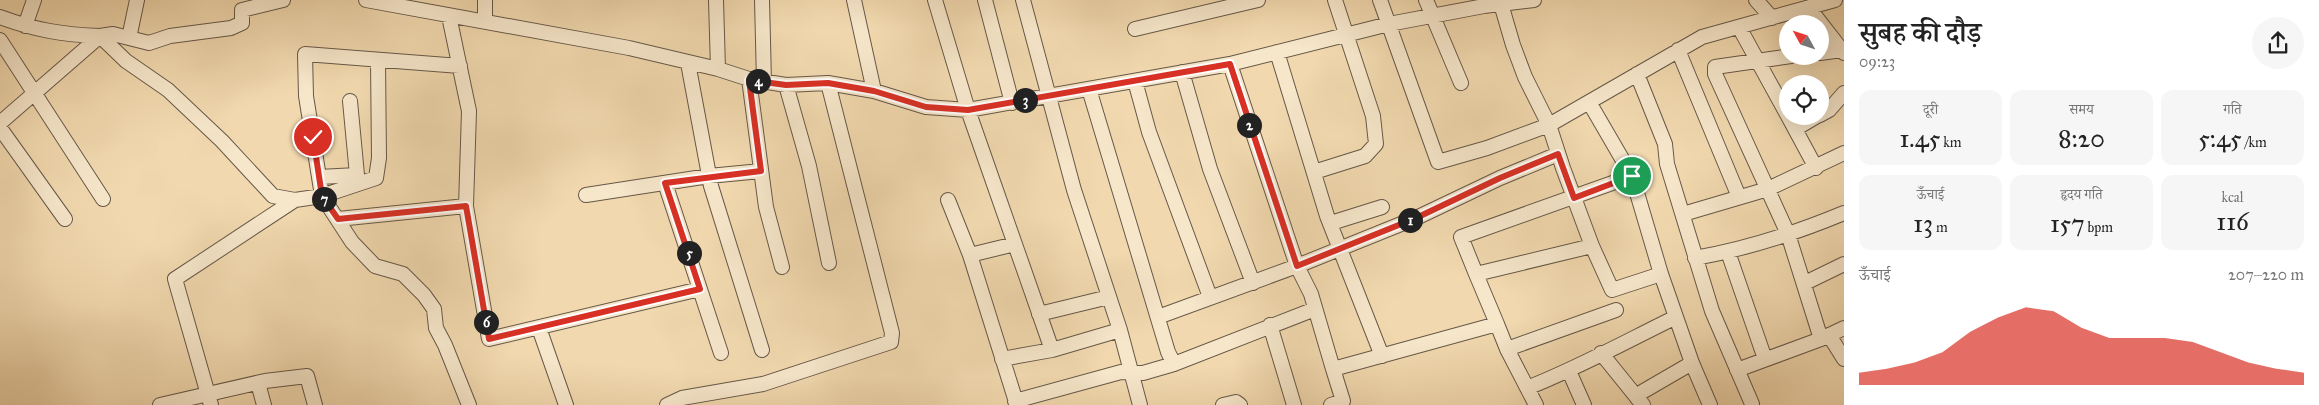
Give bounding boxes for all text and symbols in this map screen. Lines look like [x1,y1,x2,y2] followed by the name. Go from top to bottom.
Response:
[1779,15,1829,65] north arrow
[1779,15,1829,125] map controls
[1859,15,1981,50] text: सुबह की दौड़
[2252,17,2304,69] button: share
[1859,52,1895,71] text: 09:23
[746,68,770,94] pin: 4
[755,73,762,90] text: 4
[1779,75,1829,125] button: locate
[1012,88,1038,112] pin: 3
[1023,92,1028,109] text: 3
[1923,101,1938,118] text: दूरी
[2069,101,2094,118] text: समय
[2223,101,2242,118] text: गति
[1236,112,1262,138] pin: 2
[292,116,334,158] pin
[1246,117,1253,134] text: 2
[299,123,327,151] icon: check
[1899,123,1940,154] text: 1.45
[2058,123,2105,154] text: 8:20
[2198,123,2242,154] text: 5:45
[1940,134,1962,151] text: km
[2242,134,2267,151] text: /km
[1611,155,1653,197] pin
[1618,162,1646,190] icon: arrive
[312,186,336,212] pin: 7
[1917,186,1944,203] text: ऊँचाई
[2060,186,2103,203] text: हृदय गति
[2221,189,2244,206] text: kcal
[321,191,328,208] text: 7
[2216,206,2249,237] text: 116
[1398,208,1422,232] pin: 1
[1913,208,1933,239] text: 13
[2050,208,2085,239] text: 157
[1408,212,1413,229] text: 1
[1933,219,1948,236] text: m
[2085,219,2113,236] text: bpm
[676,240,702,266] pin: 5
[686,245,693,262] text: 5
[1859,265,1891,284] text: ऊँचाई
[2228,265,2304,284] text: 207–220 m
[474,310,498,334] pin: 6
[483,314,490,331] text: 6

